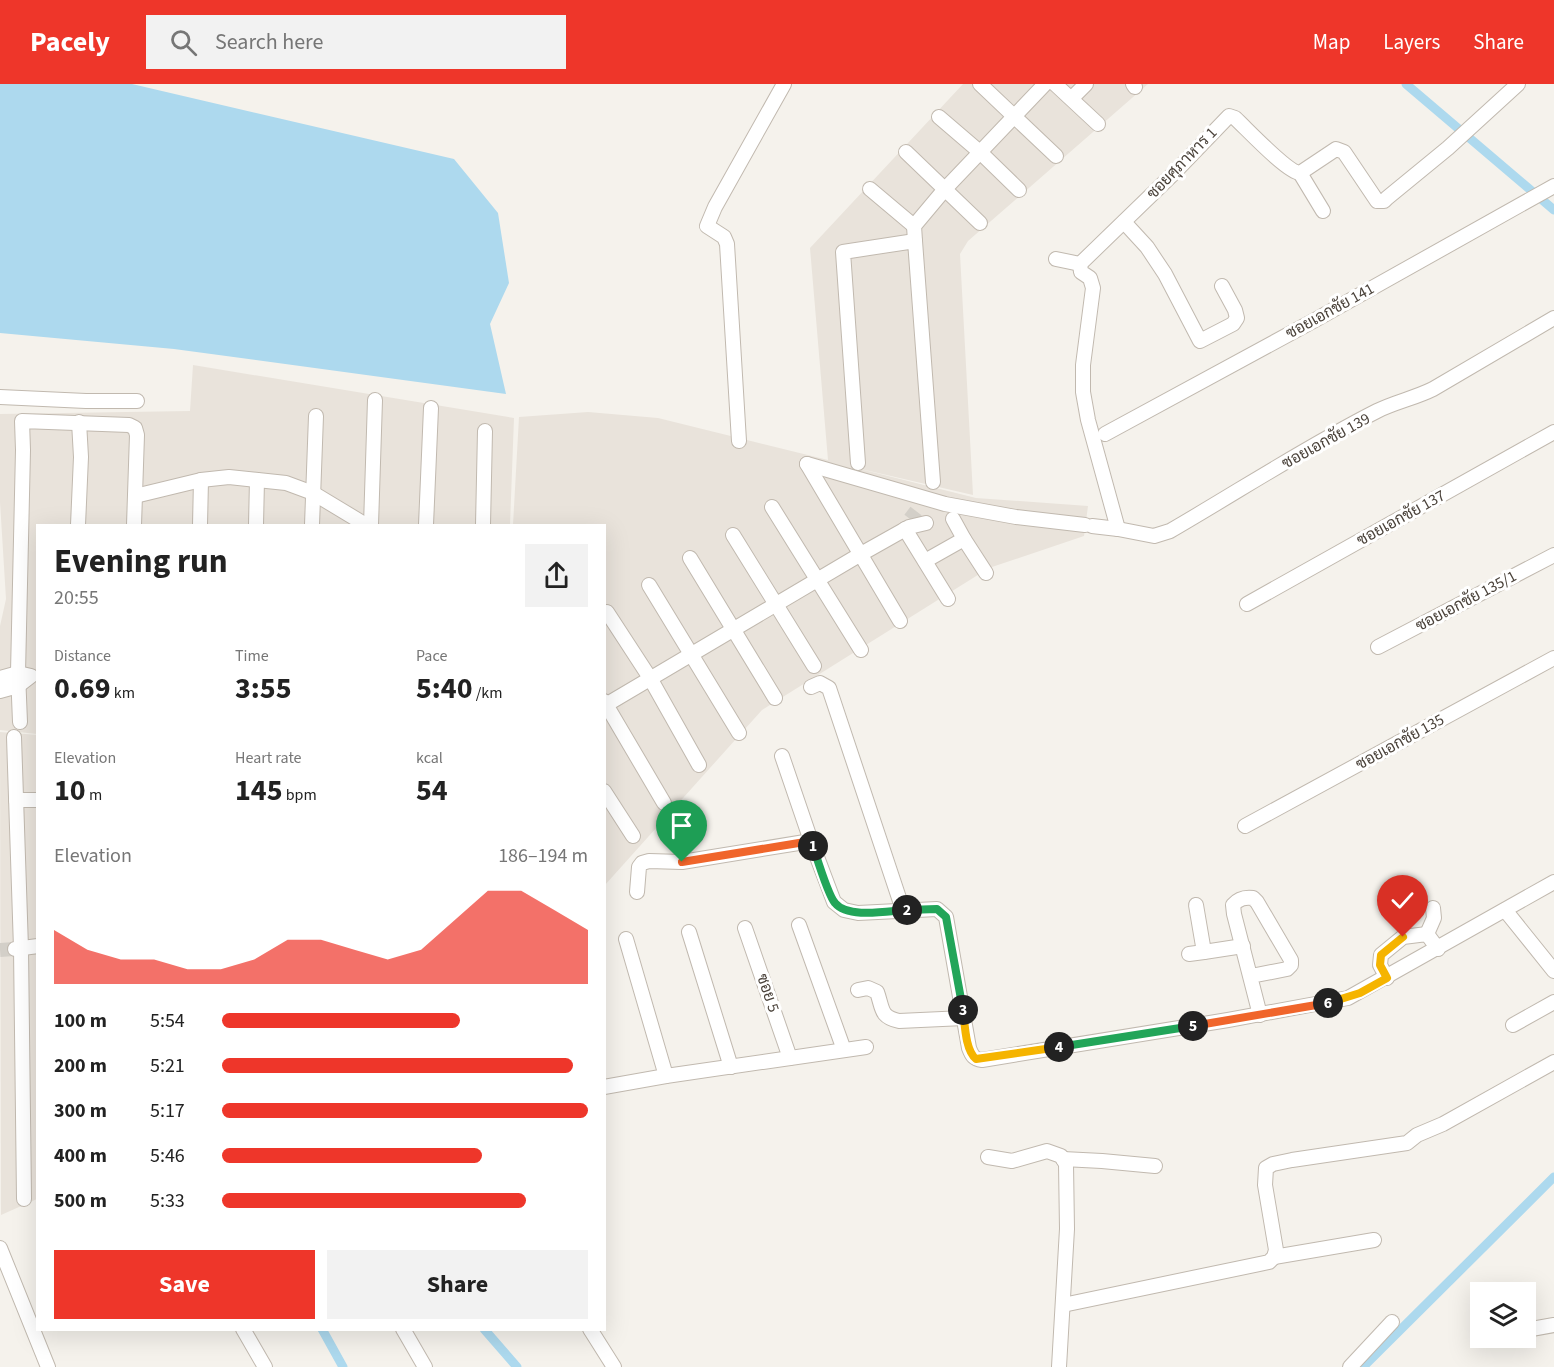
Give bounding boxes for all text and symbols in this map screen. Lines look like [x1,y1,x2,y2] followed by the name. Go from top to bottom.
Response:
[146,15,566,69] search box
[30,22,110,62] text: Pacely
[167,26,200,59] icon: search
[215,26,323,58] text: Search here
[1313,27,1350,57] text: Map
[1383,27,1440,57] text: Layers
[1473,27,1524,57] text: Share
[1142,122,1222,204] street label: ซอยศุภาหาร 1
[1282,278,1378,344] street label: ซอยเอกชัย 141
[1278,408,1374,474] street label: ซอยเอกชัย 139
[1353,485,1449,551] street label: ซอยเอกชัย 137
[54,538,228,585] text: Evening run
[525,544,588,607] button: share
[1412,565,1520,637] street label: ซอยเอกชัย 135/1
[54,584,99,612] text: 20:55
[54,645,111,667] text: Distance
[235,645,269,667] text: Time
[416,645,447,667] text: Pace
[54,667,111,710] text: 0.69
[235,667,292,710] text: 3:55
[416,667,473,710] text: 5:40
[111,682,135,704] text: km
[473,682,503,704] text: /km
[1352,709,1448,775] street label: ซอยเอกชัย 135
[54,747,116,769] text: Elevation
[235,747,302,769] text: Heart rate
[416,747,443,769] text: kcal
[54,769,86,812] text: 10
[235,769,283,812] text: 145
[416,769,448,812] text: 54
[86,784,102,806] text: m
[283,784,317,806] text: bpm
[656,800,707,862] pin
[665,809,698,842] icon: arrive
[798,831,828,861] pin: 1
[809,835,817,857] text: 1
[54,842,132,870] text: Elevation
[498,842,588,870] text: 186–194 m
[1377,875,1428,937] pin
[1386,884,1419,917] icon: check
[892,895,922,925] pin: 2
[903,899,911,921] text: 2
[751,971,785,1015] street label: ซอย 5
[1313,988,1343,1018] pin: 6
[1324,992,1332,1014] text: 6
[948,995,978,1025] pin: 3
[959,999,967,1021] text: 3
[54,1007,107,1035] text: 100 m
[150,1007,185,1035] text: 5:54
[1178,1011,1208,1041] pin: 5
[1189,1015,1197,1037] text: 5
[1044,1032,1074,1062] pin: 4
[1055,1036,1063,1058] text: 4
[54,1052,107,1080] text: 200 m
[150,1052,185,1080] text: 5:21
[54,1097,107,1125] text: 300 m
[150,1097,185,1125] text: 5:17
[54,1142,107,1170] text: 400 m
[150,1142,185,1170] text: 5:46
[54,1187,107,1215] text: 500 m
[150,1187,185,1215] text: 5:33
[54,1250,315,1319] button: Save
[327,1250,588,1319] button: Share
[1470,1282,1536,1348] map controls
[1470,1282,1536,1348] button: layers

